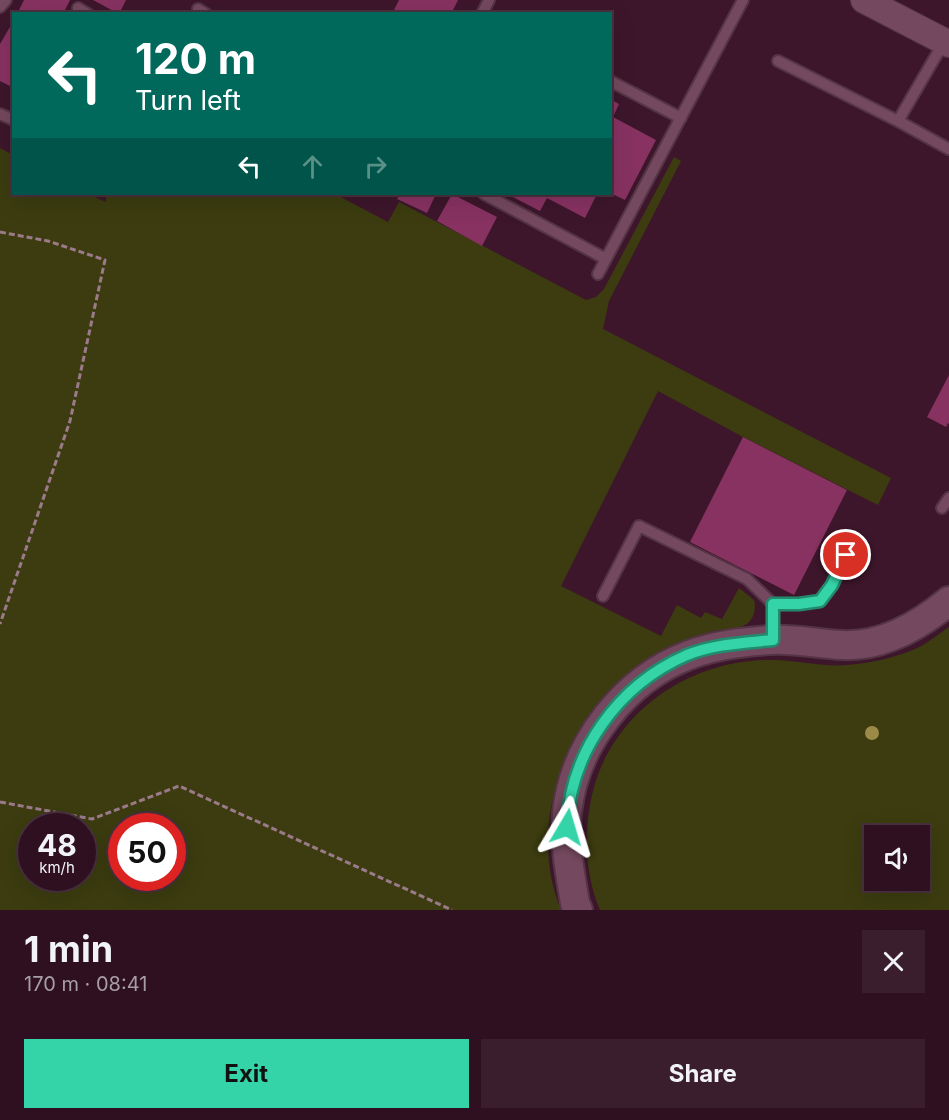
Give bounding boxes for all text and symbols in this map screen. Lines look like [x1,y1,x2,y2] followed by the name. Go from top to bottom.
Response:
[135,33,256,84] text: 120 m
[36,36,114,114] icon: left
[135,84,241,117] text: Turn left
[233,150,266,183] icon: left
[296,150,329,183] icon: ahead
[359,150,392,183] icon: right
[820,529,871,580] pin
[829,538,862,571] icon: arrive
[535,795,599,859] position arrow
[108,813,186,891] speed limit sign: 50
[864,825,930,891] map controls
[864,825,930,891] button: sound
[37,827,77,863] text: 48
[39,858,75,877] text: km/h
[24,927,113,971] text: 1 min
[862,930,925,993] button: close
[24,972,147,996] text: 170 m · 08:41
[24,1039,469,1108] button: Exit
[481,1039,925,1108] button: Share

